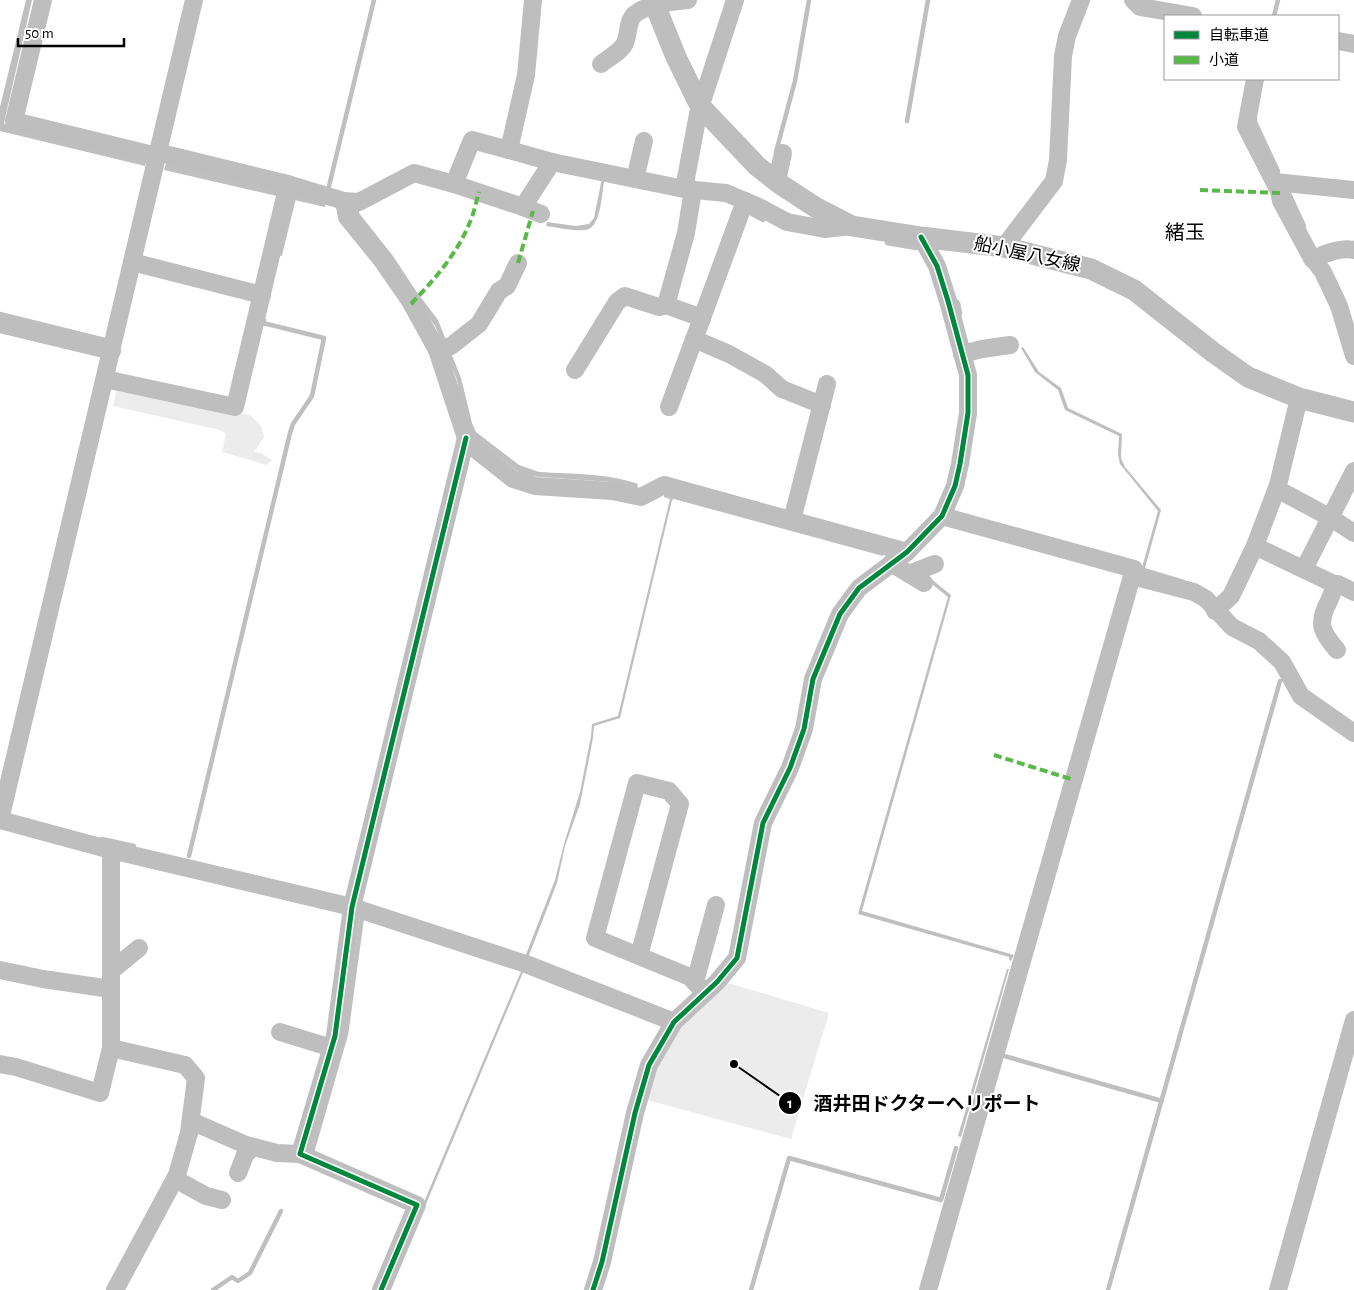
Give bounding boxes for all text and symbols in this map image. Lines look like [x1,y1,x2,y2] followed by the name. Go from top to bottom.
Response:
[18,15,124,47] scale bar
[1164,15,1339,80] legend
[25,26,54,41] text: 50 m
[1209,27,1269,43] text: 自転車道
[1209,52,1239,68] text: 小道
[1165,222,1205,243] district label: 緒玉
[972,233,1082,275] street label: 船小屋八女線
[778,1086,1051,1120] callout: 酒井田ドクターヘリポート
[813,1093,1041,1114] text: 酒井田ドクターヘリポート
[787,1096,793,1111] text: 1

